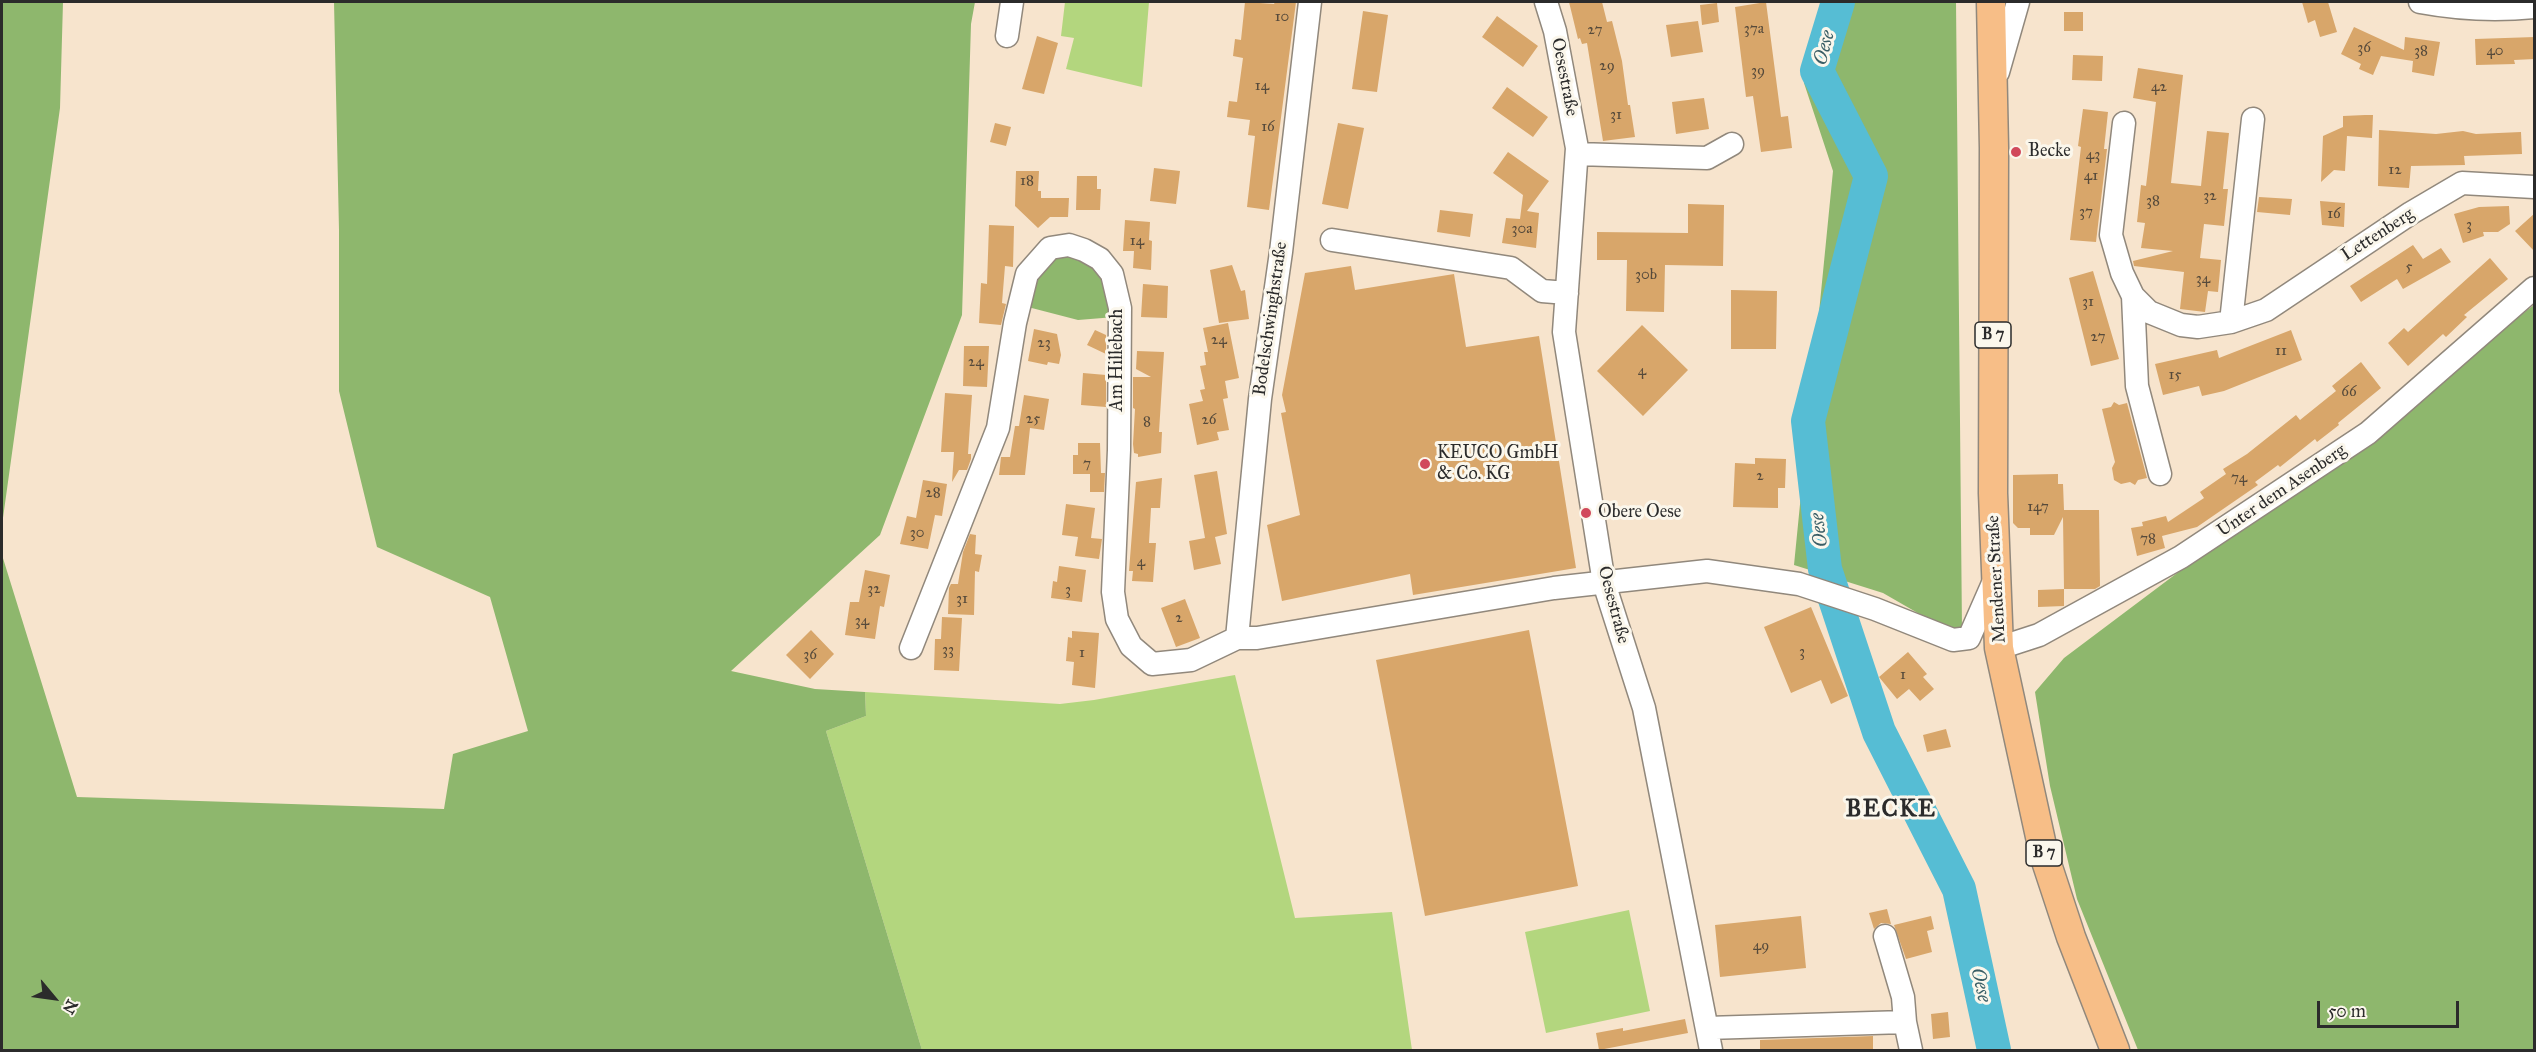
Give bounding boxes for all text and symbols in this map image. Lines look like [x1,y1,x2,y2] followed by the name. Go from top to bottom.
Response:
[1275,8,1289,26] house number: 10
[1744,20,1764,38] house number: 37a
[1588,21,1602,39] house number: 27
[1809,28,1841,68] water label: Oese
[1546,36,1582,118] street label: Oesestraße
[2357,39,2371,57] house number: 36
[2414,42,2428,60] house number: 38
[2486,42,2504,60] house number: 40
[1599,57,1615,75] house number: 29
[1751,62,1765,80] house number: 39
[1255,77,1269,95] house number: 14
[2151,78,2167,96] house number: 42
[1610,106,1622,124] house number: 31
[1261,118,1275,136] house number: 16
[2028,141,2071,163] place label: Becke
[2009,145,2023,159] marker: Becke
[2086,146,2100,164] house number: 43
[2388,161,2402,179] house number: 12
[2084,167,2098,185] house number: 41
[1020,172,1034,190] house number: 18
[2203,187,2217,205] house number: 32
[2146,192,2160,210] house number: 38
[2079,203,2093,221] house number: 37
[2338,204,2418,266] street label: Lettenberg
[2327,205,2341,223] house number: 16
[2466,216,2472,234] house number: 3
[1511,220,1533,238] house number: 30a
[1130,232,1144,250] house number: 14
[1249,241,1293,397] street label: Bodelschwinghstraße
[2406,258,2412,276] house number: 5
[1635,266,1657,284] house number: 30b
[2196,270,2210,288] house number: 34
[2082,293,2094,311] house number: 31
[1107,309,1129,411] street label: Am Hillebach
[1975,322,2011,348] road number: B 7
[2090,328,2106,346] house number: 27
[1211,331,1227,349] house number: 24
[1037,334,1051,352] house number: 23
[2275,342,2287,360] house number: 11
[968,353,984,371] house number: 24
[1638,362,1646,380] house number: 4
[2169,366,2181,384] house number: 15
[2341,383,2357,401] house number: 66
[1026,410,1040,428] house number: 25
[1201,411,1217,429] house number: 26
[1143,413,1151,431] house number: 8
[2213,440,2351,542] street label: Unter dem Asenberg
[1437,443,1559,486] place label: KEUCO GmbH & Co. KG
[1083,455,1091,473] house number: 7
[1418,457,1432,471] marker: KEUCO GmbH & Co. KG
[1756,467,1764,485] house number: 2
[2231,469,2247,487] house number: 74
[925,484,941,502] house number: 28
[2027,498,2049,516] house number: 147
[1598,502,1681,524] place label: Obere Oese
[1579,506,1593,520] marker: Obere Oese
[1806,511,1834,549] water label: Oese
[1983,515,2011,643] street label: Mendener Straße
[910,524,924,542] house number: 30
[2140,530,2156,548] house number: 78
[1137,553,1145,571] house number: 4
[1592,564,1634,646] street label: Oesestraße
[867,580,881,598] house number: 32
[1065,581,1071,599] house number: 3
[956,590,968,608] house number: 31
[1175,609,1183,627] house number: 2
[855,612,869,630] house number: 34
[942,641,954,659] house number: 33
[1799,643,1805,661] house number: 3
[1079,644,1085,662] house number: 1
[803,646,817,664] house number: 36
[1900,666,1906,684] house number: 1
[1846,796,1936,824] district label: BECKE
[2026,840,2062,866] road number: B 7
[1753,937,1769,955] house number: 49
[1965,966,1995,1004] water label: Oese
[24,968,84,1028] north arrow
[2320,989,2462,1027] scale bar
[59,996,82,1018] text: N
[2328,1000,2366,1022] text: 50 m

